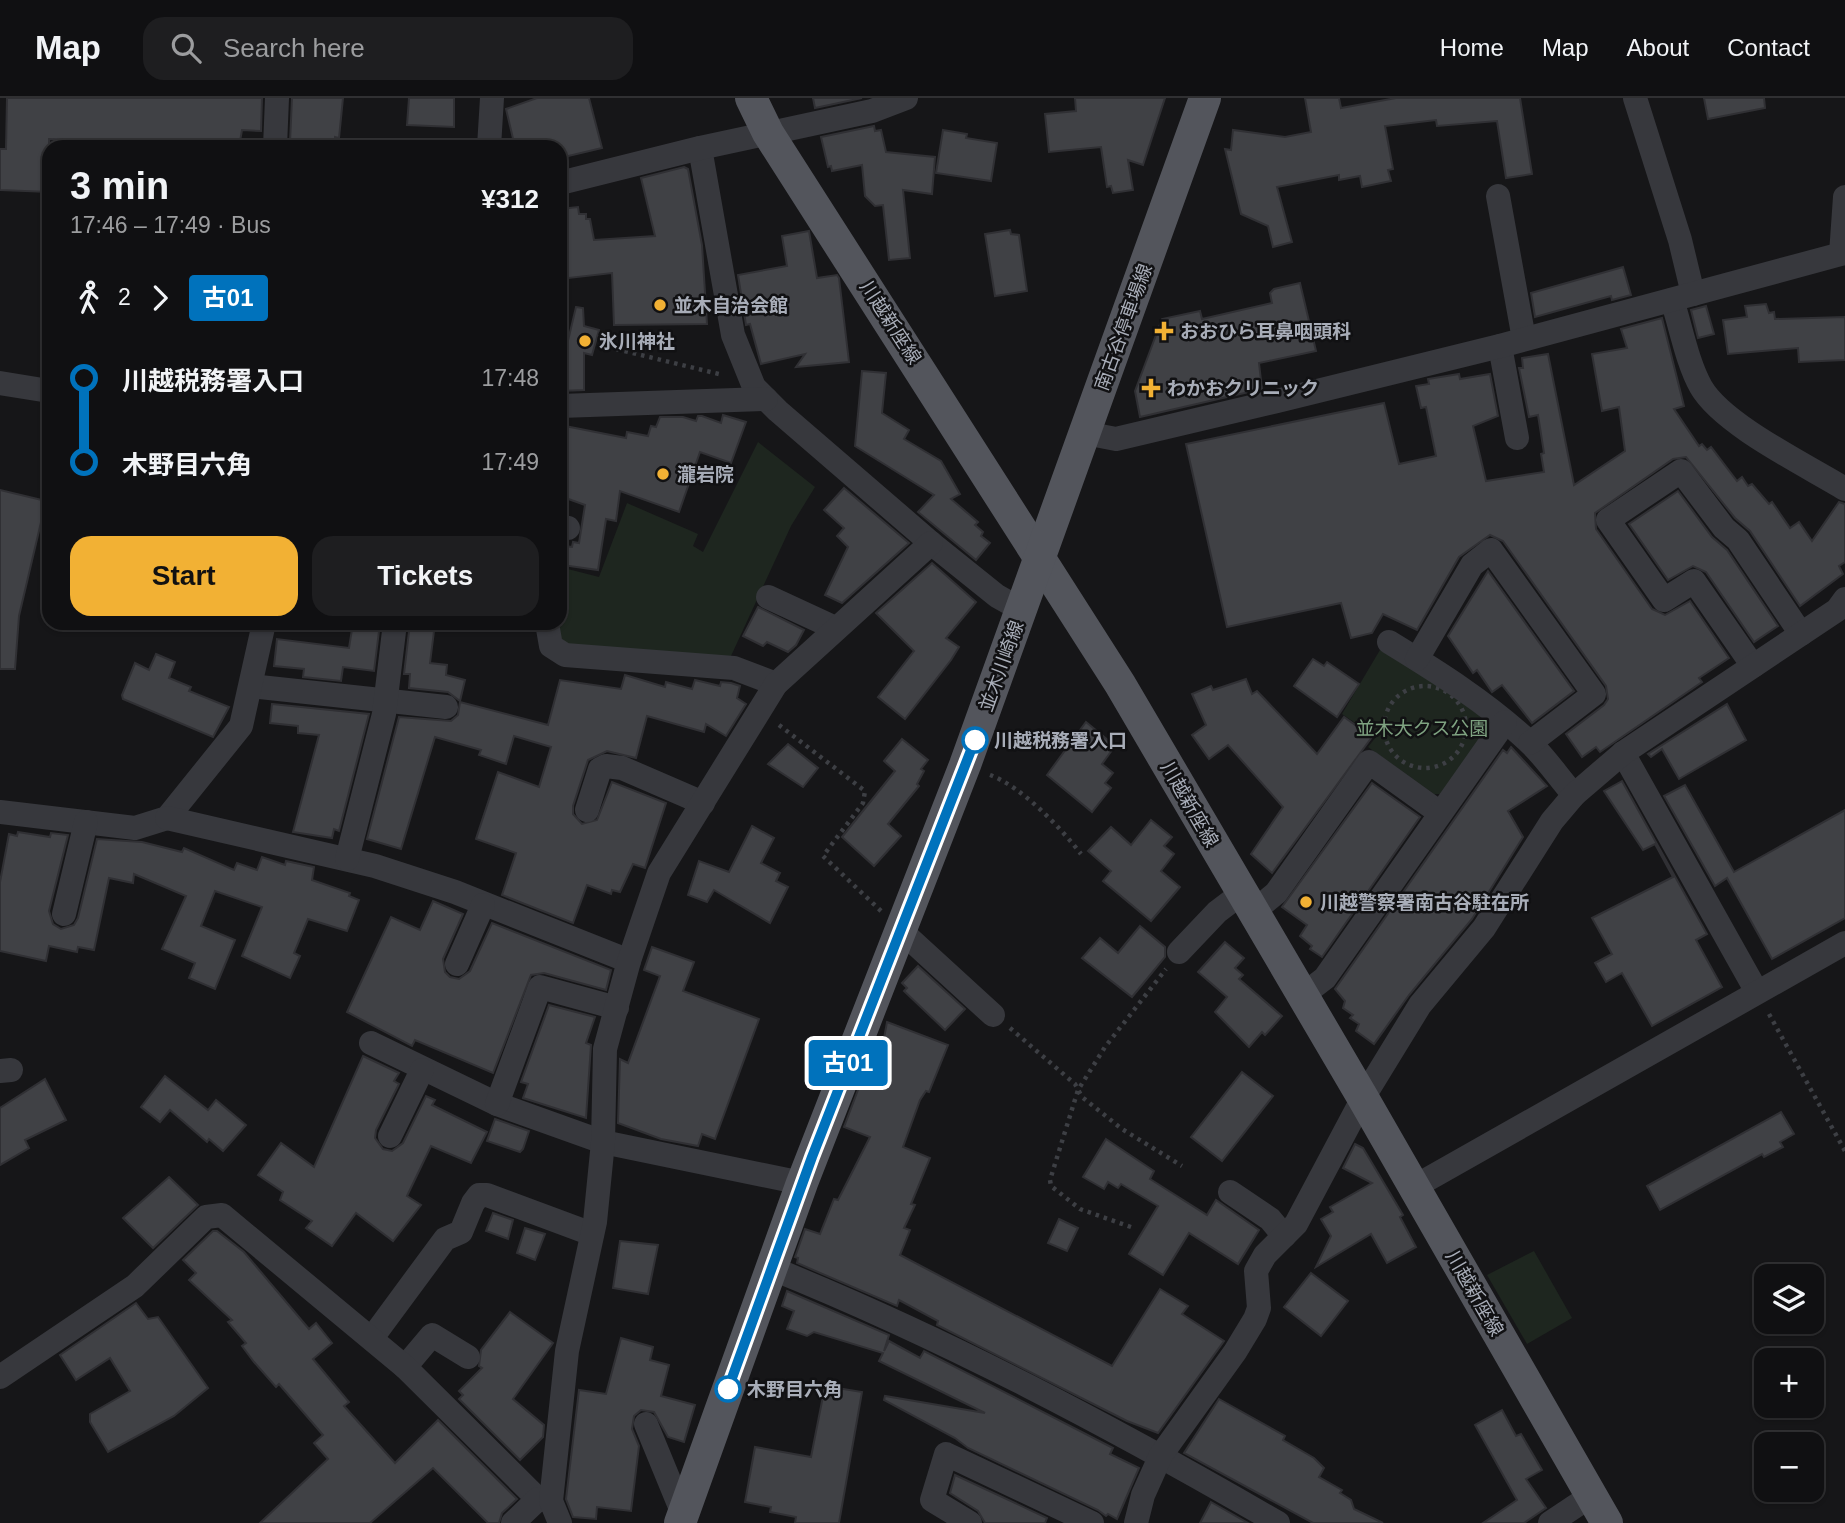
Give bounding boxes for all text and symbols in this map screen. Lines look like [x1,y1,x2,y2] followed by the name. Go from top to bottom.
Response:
[143,17,633,80] search box
[35,29,101,66] text: Map
[167,29,205,67] icon: search
[223,33,365,63] text: Search here
[1440,34,1504,61] text: Home
[1542,34,1589,61] text: Map
[1627,34,1689,61] text: About
[1727,34,1810,61] text: Contact
[70,165,169,207] text: 3 min
[481,184,539,214] text: ¥312
[70,212,271,238] text: 17:46 – 17:49 · Bus
[1091,261,1156,393] street label: 南古谷停車場線
[856,277,925,368] street label: 川越新座線
[70,279,108,317] icon: walk
[141,279,179,317] icon: forward
[118,284,131,310] text: 2
[203,284,254,311] text: 古01
[674,295,788,316] place label: 並木自治会館
[652,297,668,313] marker: 並木自治会館
[1154,321,1174,341] marker: おおひら耳鼻咽頭科
[1180,321,1351,342] place label: おおひら耳鼻咽頭科
[599,331,675,352] place label: 氷川神社
[577,333,593,349] marker: 氷川神社
[481,365,539,391] text: 17:48
[122,366,304,396] text: 川越税務署入口
[1141,378,1161,398] marker: わかおクリニック
[1167,378,1319,399] place label: わかおクリニック
[481,449,539,475] text: 17:49
[122,450,252,480] text: 木野目六角
[677,464,734,485] place label: 瀧岩院
[655,466,671,482] marker: 瀧岩院
[70,536,298,616] button: Start
[312,536,539,616] button: Tickets
[975,618,1028,714] street label: 並木川崎線
[1356,718,1488,739] park label: 並木大クス公園
[962,727,988,753] marker: 川越税務署入口
[994,730,1127,751] place label: 川越税務署入口
[1157,758,1222,851] street label: 川越新座線
[1320,892,1529,913] place label: 川越警察署南古谷駐在所
[1298,894,1314,910] marker: 川越警察署南古谷駐在所
[808,1040,888,1086] line badge: 古01
[823,1049,873,1076] text: 古01
[1442,1247,1507,1340] street label: 川越新座線
[1754,1264,1824,1502] map controls
[1754,1264,1824,1334] button: layers
[1754,1348,1824,1418] button: +
[715,1376,741,1402] marker: 木野目六角
[747,1379,842,1400] place label: 木野目六角
[1754,1432,1824,1502] button: −

